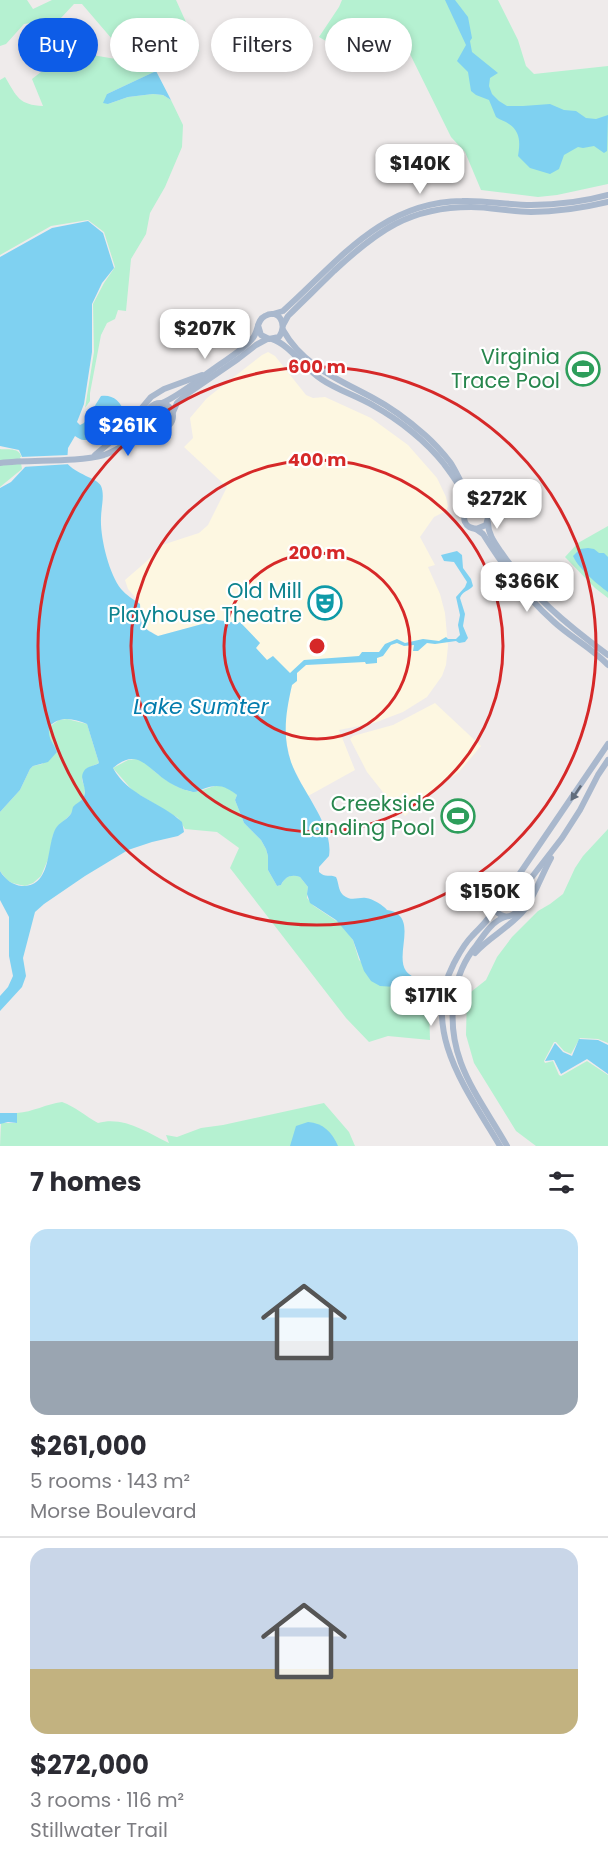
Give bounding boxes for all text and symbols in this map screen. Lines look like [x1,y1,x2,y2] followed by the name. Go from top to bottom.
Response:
[18,18,98,72] chip: Buy
[110,18,199,72] chip: Rent
[211,18,313,72] chip: Filters
[325,18,412,72] chip: New
[378,144,462,195] pin: $140K
[389,149,451,177] text: $140K
[163,309,247,360] pin: $207K
[174,314,236,342] text: $207K
[451,342,560,395] place label: Virginia Trace Pool
[565,351,601,387] sports icon: Virginia Trace Pool
[288,354,346,379] text: 600 m
[86,406,170,457] pin: $261K
[99,411,157,439] text: $261K
[288,447,346,472] text: 400 m
[455,479,539,530] pin: $272K
[467,484,527,512] text: $272K
[289,540,345,565] text: 200 m
[485,562,569,613] pin: $366K
[495,567,559,595] text: $366K
[108,576,302,629] place label: Old Mill Playhouse Theatre
[307,585,343,621] theatre icon: Old Mill Playhouse Theatre
[307,636,327,656] centre of rings
[133,691,269,722] water label: Lake Sumter
[570,784,582,800] one-way arrow
[301,789,435,842] place label: Creekside Landing Pool
[440,798,476,834] sports icon: Creekside Landing Pool
[448,872,532,923] pin: $150K
[460,877,520,905] text: $150K
[389,976,473,1027] pin: $171K
[405,981,457,1009] text: $171K
[30,1164,142,1200] text: 7 homes
[545,1166,578,1199] icon: filters
[250,1268,358,1376] icon: home
[30,1428,147,1464] text: $261,000
[30,1467,190,1495] text: 5 rooms · 143 m²
[30,1497,197,1525] text: Morse Boulevard
[250,1587,358,1695] icon: home
[30,1747,149,1783] text: $272,000
[30,1786,184,1814] text: 3 rooms · 116 m²
[30,1816,168,1844] text: Stillwater Trail

